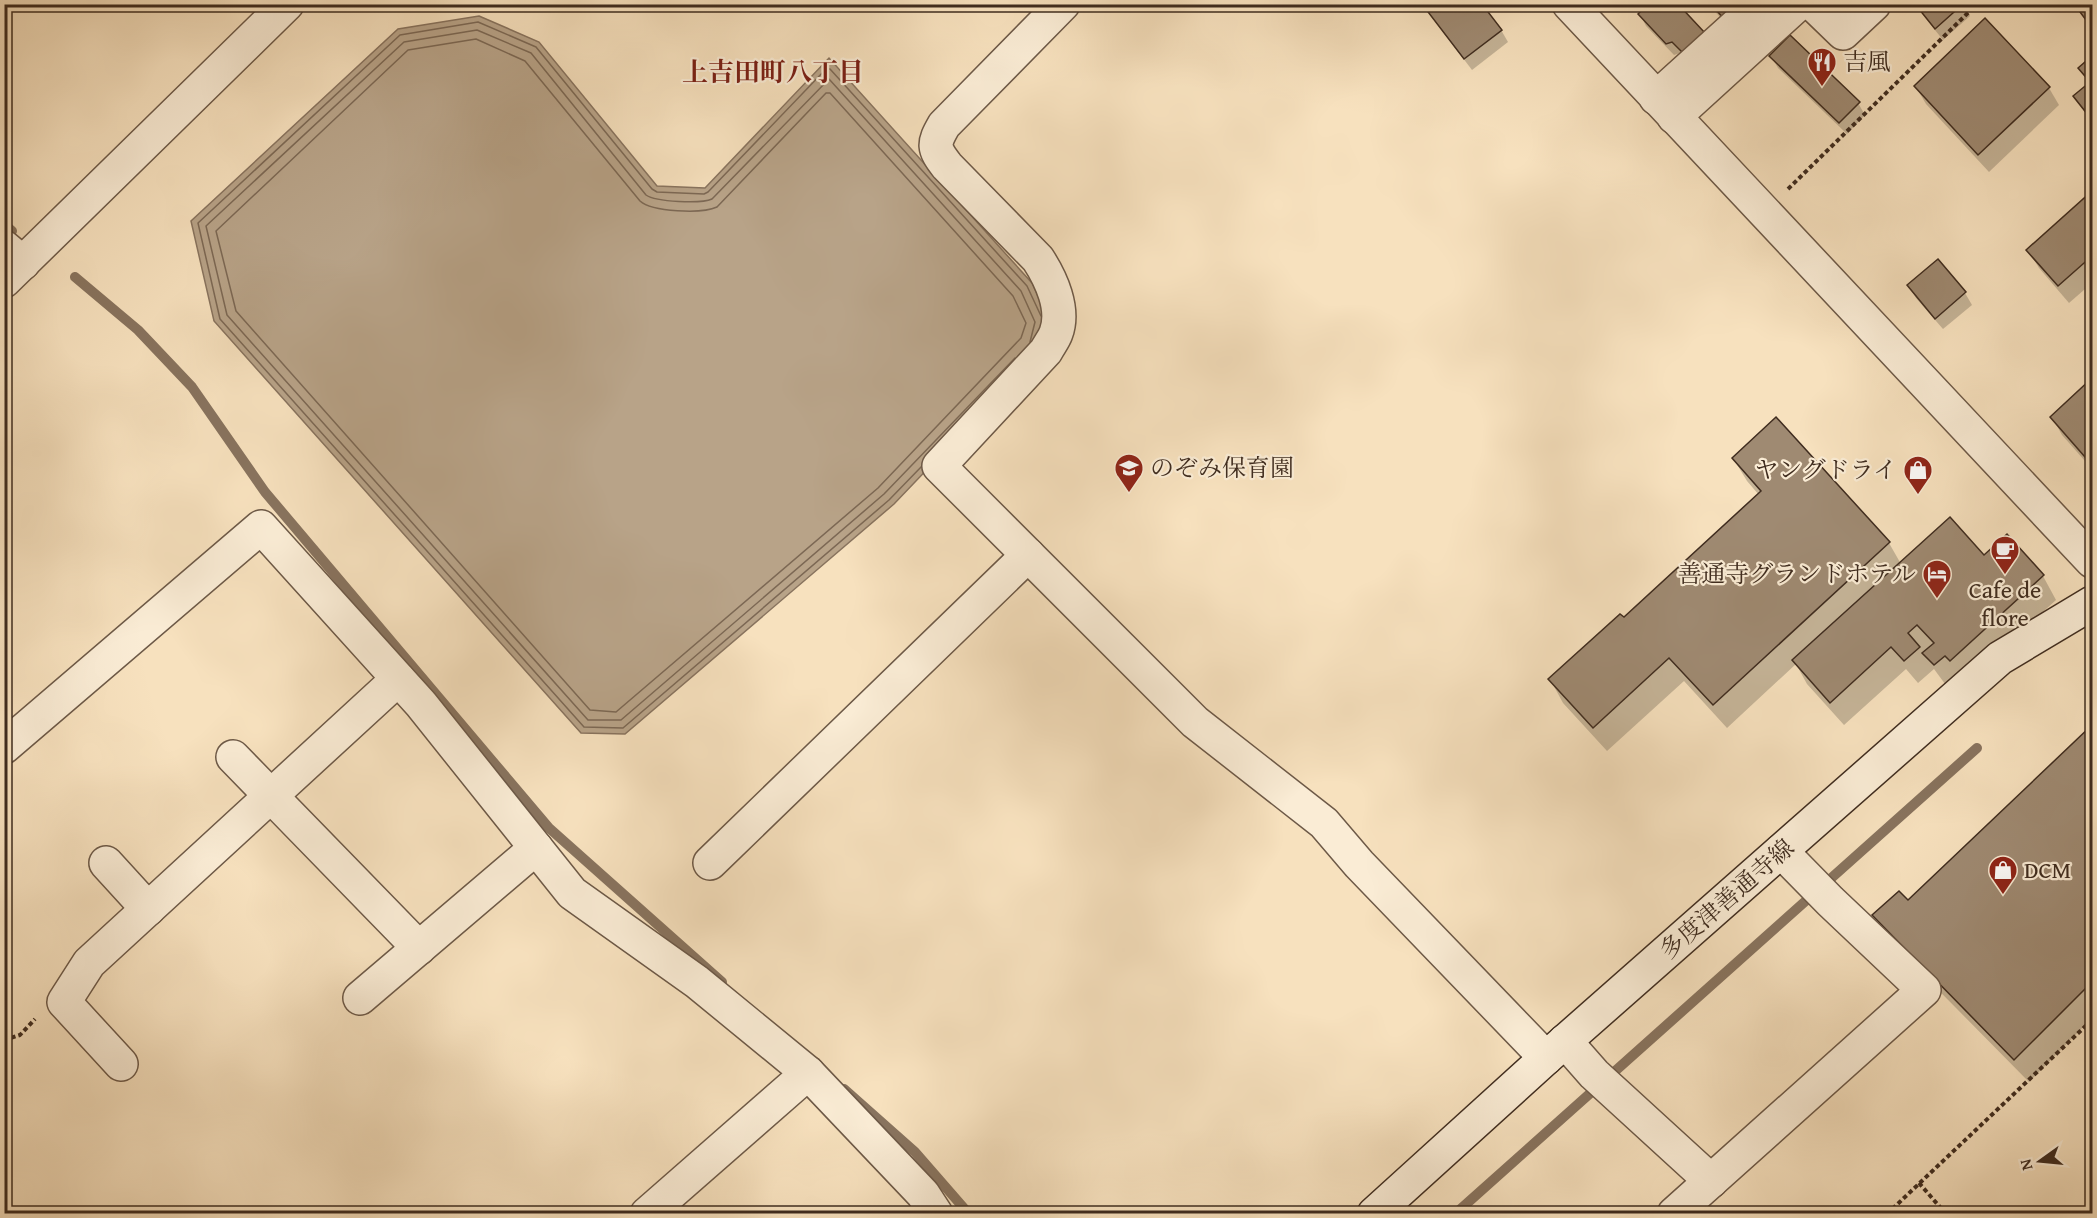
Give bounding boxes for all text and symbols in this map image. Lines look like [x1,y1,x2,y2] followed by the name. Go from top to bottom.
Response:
[1843,44,1891,79] place label: 吉風
[1806,46,1838,88] restaurant icon: 吉風
[682,52,864,91] district label: 上吉田町八丁目
[1150,450,1294,485] place label: のぞみ保育園
[1113,452,1145,494] school or university icon: のぞみ保育園
[1754,452,1897,487] place label: ヤングドライ
[1902,454,1934,496] shop icon: ヤングドライ
[1989,534,2021,576] cafe icon: Cafe de flore
[1677,556,1916,591] place label: 善通寺グランドホテル
[1921,558,1953,600] hotel icon: 善通寺グランドホテル
[1969,572,2041,635] place label: Cafe de flore
[1652,830,1802,967] street label: 多度津善通寺線
[2024,852,2071,887] place label: DCM
[1987,854,2019,896] shop icon: DCM
[2010,1131,2070,1191] north arrow
[2012,1156,2038,1173] text: N

